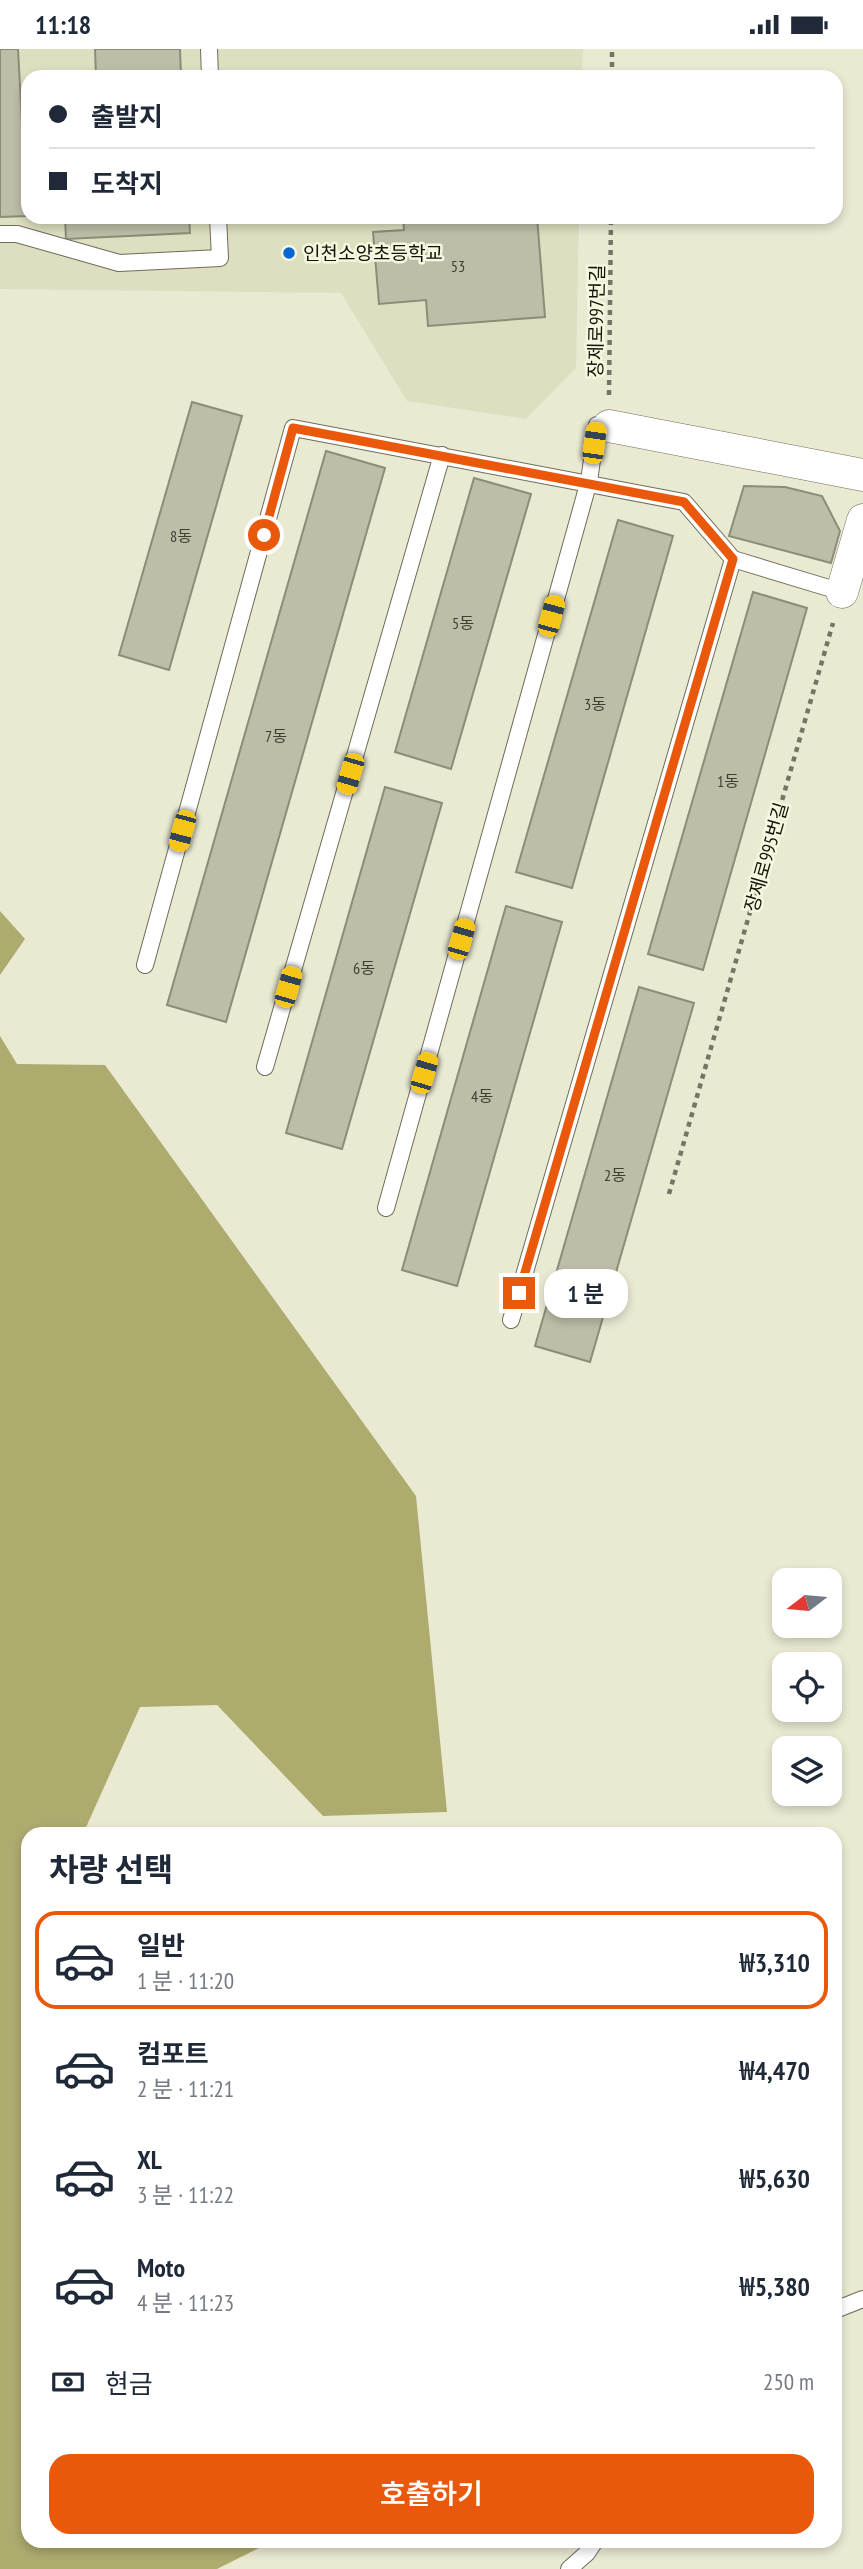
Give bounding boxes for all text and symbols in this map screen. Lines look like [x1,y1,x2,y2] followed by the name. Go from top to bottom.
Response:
[35,8,91,41] text: 11:18
[91,100,163,133] text: 출발지
[91,167,163,200] text: 도착지
[303,241,443,265] place label: 인천소양초등학교
[281,245,297,261] marker: 인천소양초등학교
[451,256,465,276] house number: 53
[583,264,609,378] street label: 장제로997번길
[581,421,608,465] car
[248,519,280,551] route start
[170,526,192,546] house number: 8동
[536,593,567,639] car
[452,613,474,633] house number: 5동
[584,694,606,714] house number: 3동
[265,726,287,746] house number: 7동
[335,751,366,797] car
[717,771,739,791] house number: 1동
[739,799,793,915] street label: 장제로995번길
[167,808,198,854] car
[446,916,477,962] car
[353,958,375,978] house number: 6동
[273,964,304,1010] car
[409,1050,440,1096] car
[471,1086,493,1106] house number: 4동
[604,1165,626,1185] house number: 2동
[544,1269,628,1317] callout: 1 분
[503,1277,535,1309] route end
[568,1279,604,1308] text: 1 분
[772,1568,842,1638] north arrow
[772,1568,842,1806] map controls
[772,1652,842,1722] button: locate
[772,1736,842,1806] button: layers
[49,1848,173,1890] text: 차량 선택
[53,1929,116,1992] icon: car
[137,1929,185,1962] text: 일반
[740,1946,810,1979] text: ₩3,310
[137,1966,234,1995] text: 1 분 · 11:20
[53,2037,116,2100] icon: car
[137,2037,209,2070] text: 컴포트
[740,2054,810,2087] text: ₩4,470
[137,2074,234,2103] text: 2 분 · 11:21
[137,2143,162,2176] text: XL
[53,2145,116,2208] icon: car
[740,2162,810,2195] text: ₩5,630
[137,2180,234,2209] text: 3 분 · 11:22
[137,2251,185,2284] text: Moto
[53,2253,116,2316] icon: car
[740,2270,810,2303] text: ₩5,380
[137,2288,234,2317] text: 4 분 · 11:23
[49,2363,87,2401] icon: cash
[105,2367,153,2400] text: 현금
[763,2367,814,2396] text: 250 m
[49,2454,814,2534] button: 호출하기

